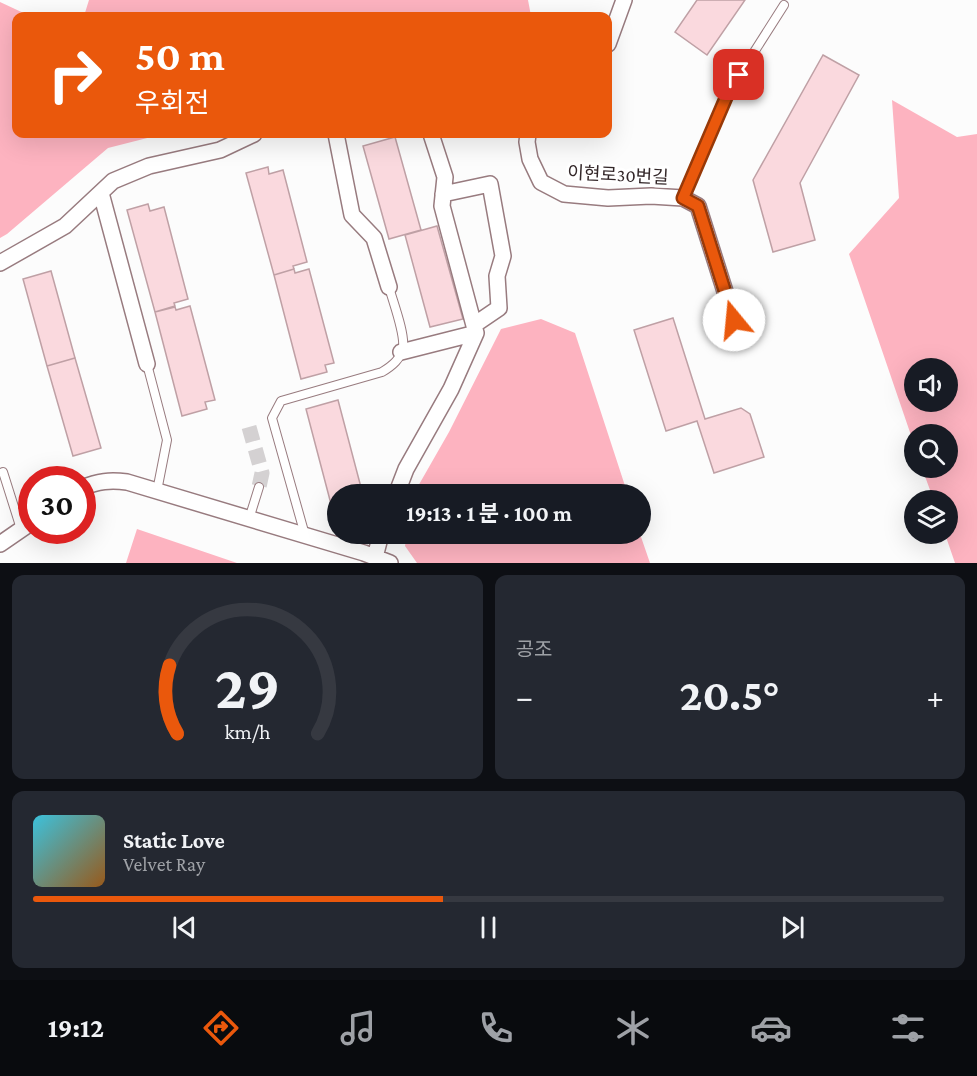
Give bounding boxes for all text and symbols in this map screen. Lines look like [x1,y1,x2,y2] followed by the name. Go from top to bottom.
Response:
[135,32,225,79] text: 50 m
[36,36,114,114] icon: right
[713,49,764,100] pin
[722,58,755,91] icon: arrive
[135,88,210,118] text: 우회전
[567,162,669,188] street label: 이현로30번길
[702,288,766,352] position arrow
[904,358,958,544] map controls
[904,358,958,412] button: sound
[904,424,958,478] button: search
[18,466,96,544] speed limit sign: 30
[904,490,958,544] button: layers
[406,501,572,526] text: 19:13 · 1 분 · 100 m
[516,638,552,660] text: 공조
[214,652,280,721] text: 29
[680,670,780,720] text: 20.5°
[516,678,533,715] text: −
[927,678,944,715] text: +
[224,720,271,744] text: km/h
[123,828,225,853] text: Static Love
[123,853,205,875] text: Velvet Ray
[168,911,201,944] icon: previous
[472,911,505,944] icon: pause
[776,911,809,944] icon: next
[200,1007,242,1049] icon: directions
[337,1007,379,1049] icon: music
[475,1007,517,1049] icon: phone
[612,1007,654,1049] icon: climate
[750,1007,792,1049] icon: car
[887,1007,929,1049] icon: filters
[48,1013,104,1043] text: 19:12

